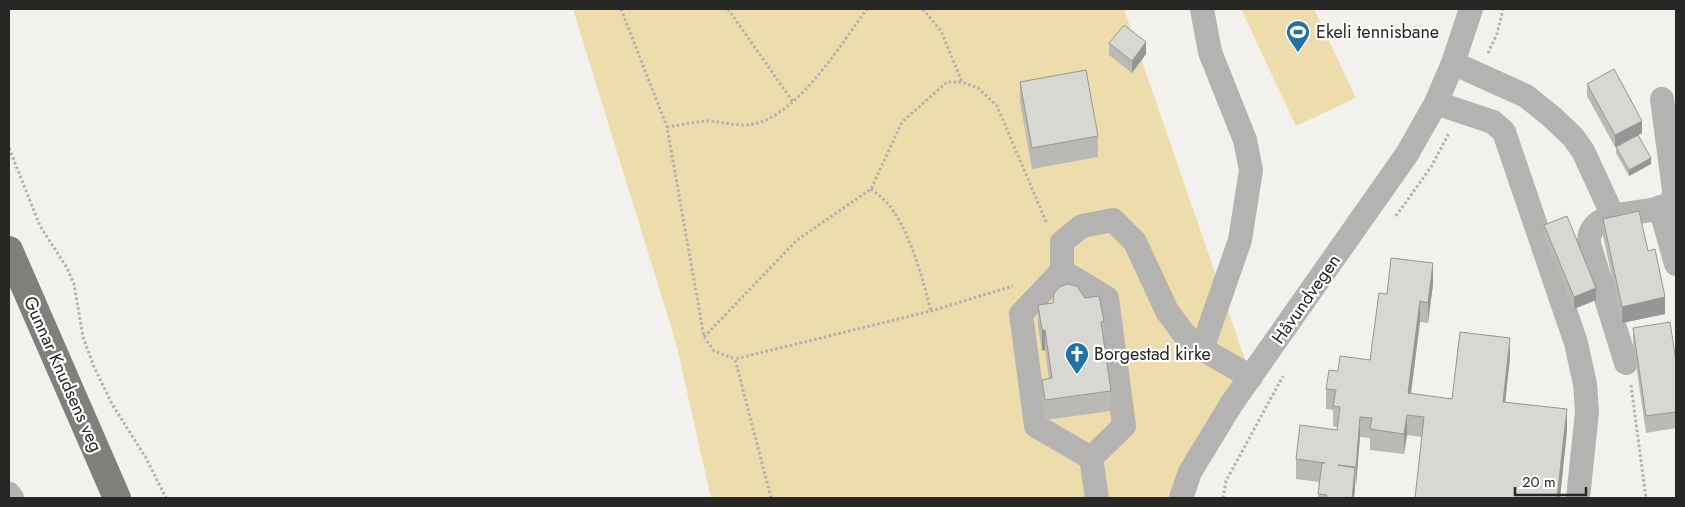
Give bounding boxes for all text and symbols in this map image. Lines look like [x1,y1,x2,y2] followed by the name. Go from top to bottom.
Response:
[1285,19,1311,53] sports icon: Ekeli tennisbane
[1316,19,1439,45] place label: Ekeli tennisbane
[1265,249,1347,349] street label: Håvundvegen
[17,292,109,456] street label: Gunnar Knudsens veg
[1064,341,1090,375] church icon: Borgestad kirke
[1094,341,1211,367] place label: Borgestad kirke
[1515,464,1586,496] scale bar
[1522,471,1556,493] text: 20 m

